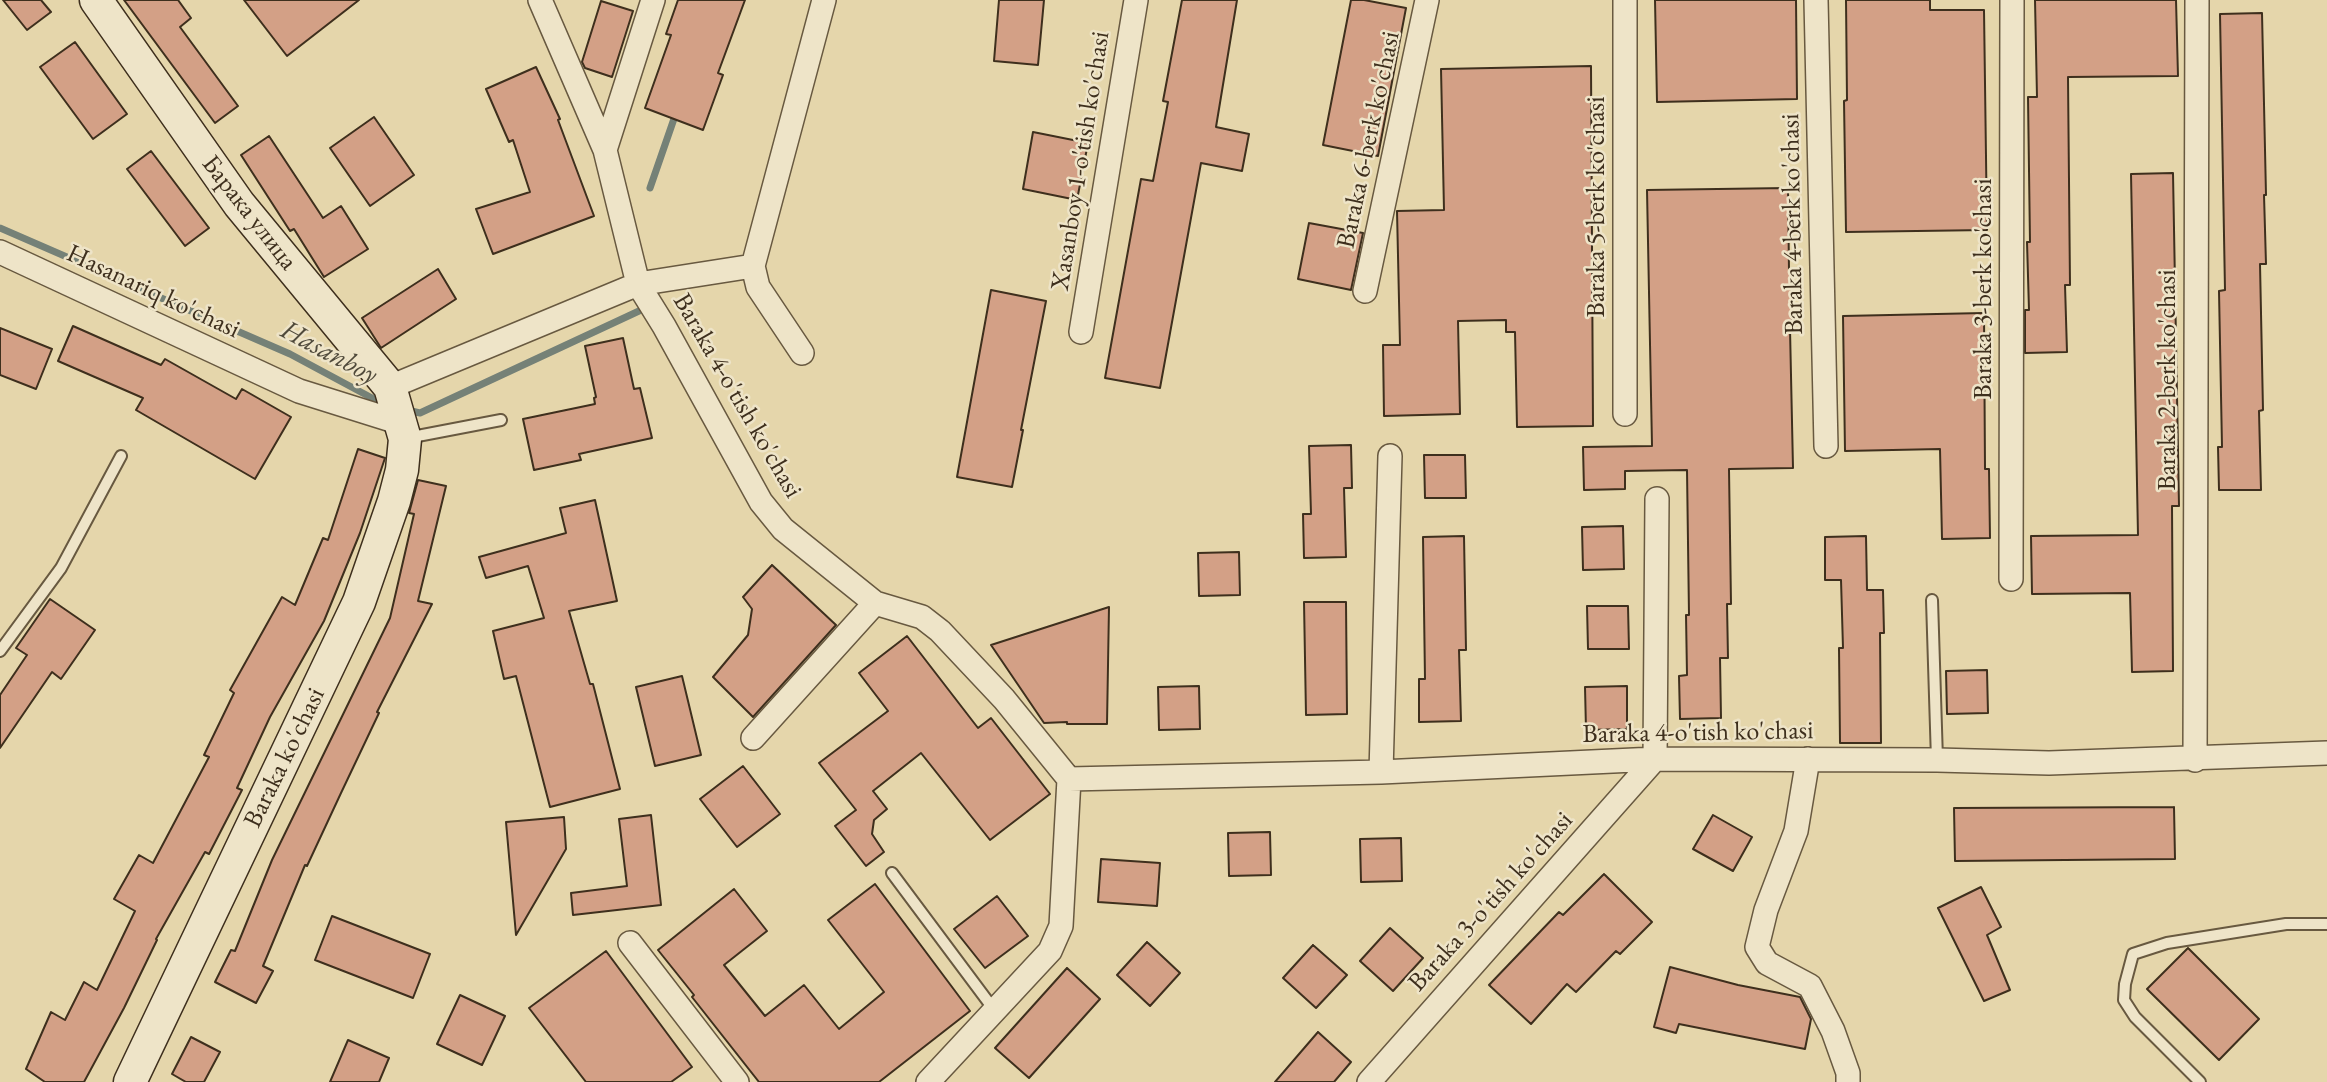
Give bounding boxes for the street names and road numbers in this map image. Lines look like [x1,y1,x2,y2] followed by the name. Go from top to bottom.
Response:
[1045,29,1117,293] street label: Xasanboy 1-o'tish ko'chasi
[1331,29,1407,251] street label: Baraka 6-berk ko'chasi
[1581,96,1613,318] street label: Baraka 5-berk ko'chasi
[1775,113,1811,335] street label: Baraka 4-berk ko'chasi
[194,149,304,277] street label: Барака улица
[1968,178,2000,400] street label: Baraka 3-berk ko'chasi
[61,238,245,346] street label: Hasanariq ko'chasi
[2152,269,2184,491] street label: Baraka 2-berk ko'chasi
[666,288,808,504] street label: Baraka 4-o'tish ko'chasi
[238,683,332,833] street label: Baraka ko'chasi
[1582,715,1814,751] street label: Baraka 4-o'tish ko'chasi
[1402,806,1580,998] street label: Baraka 3-o'tish ko'chasi

